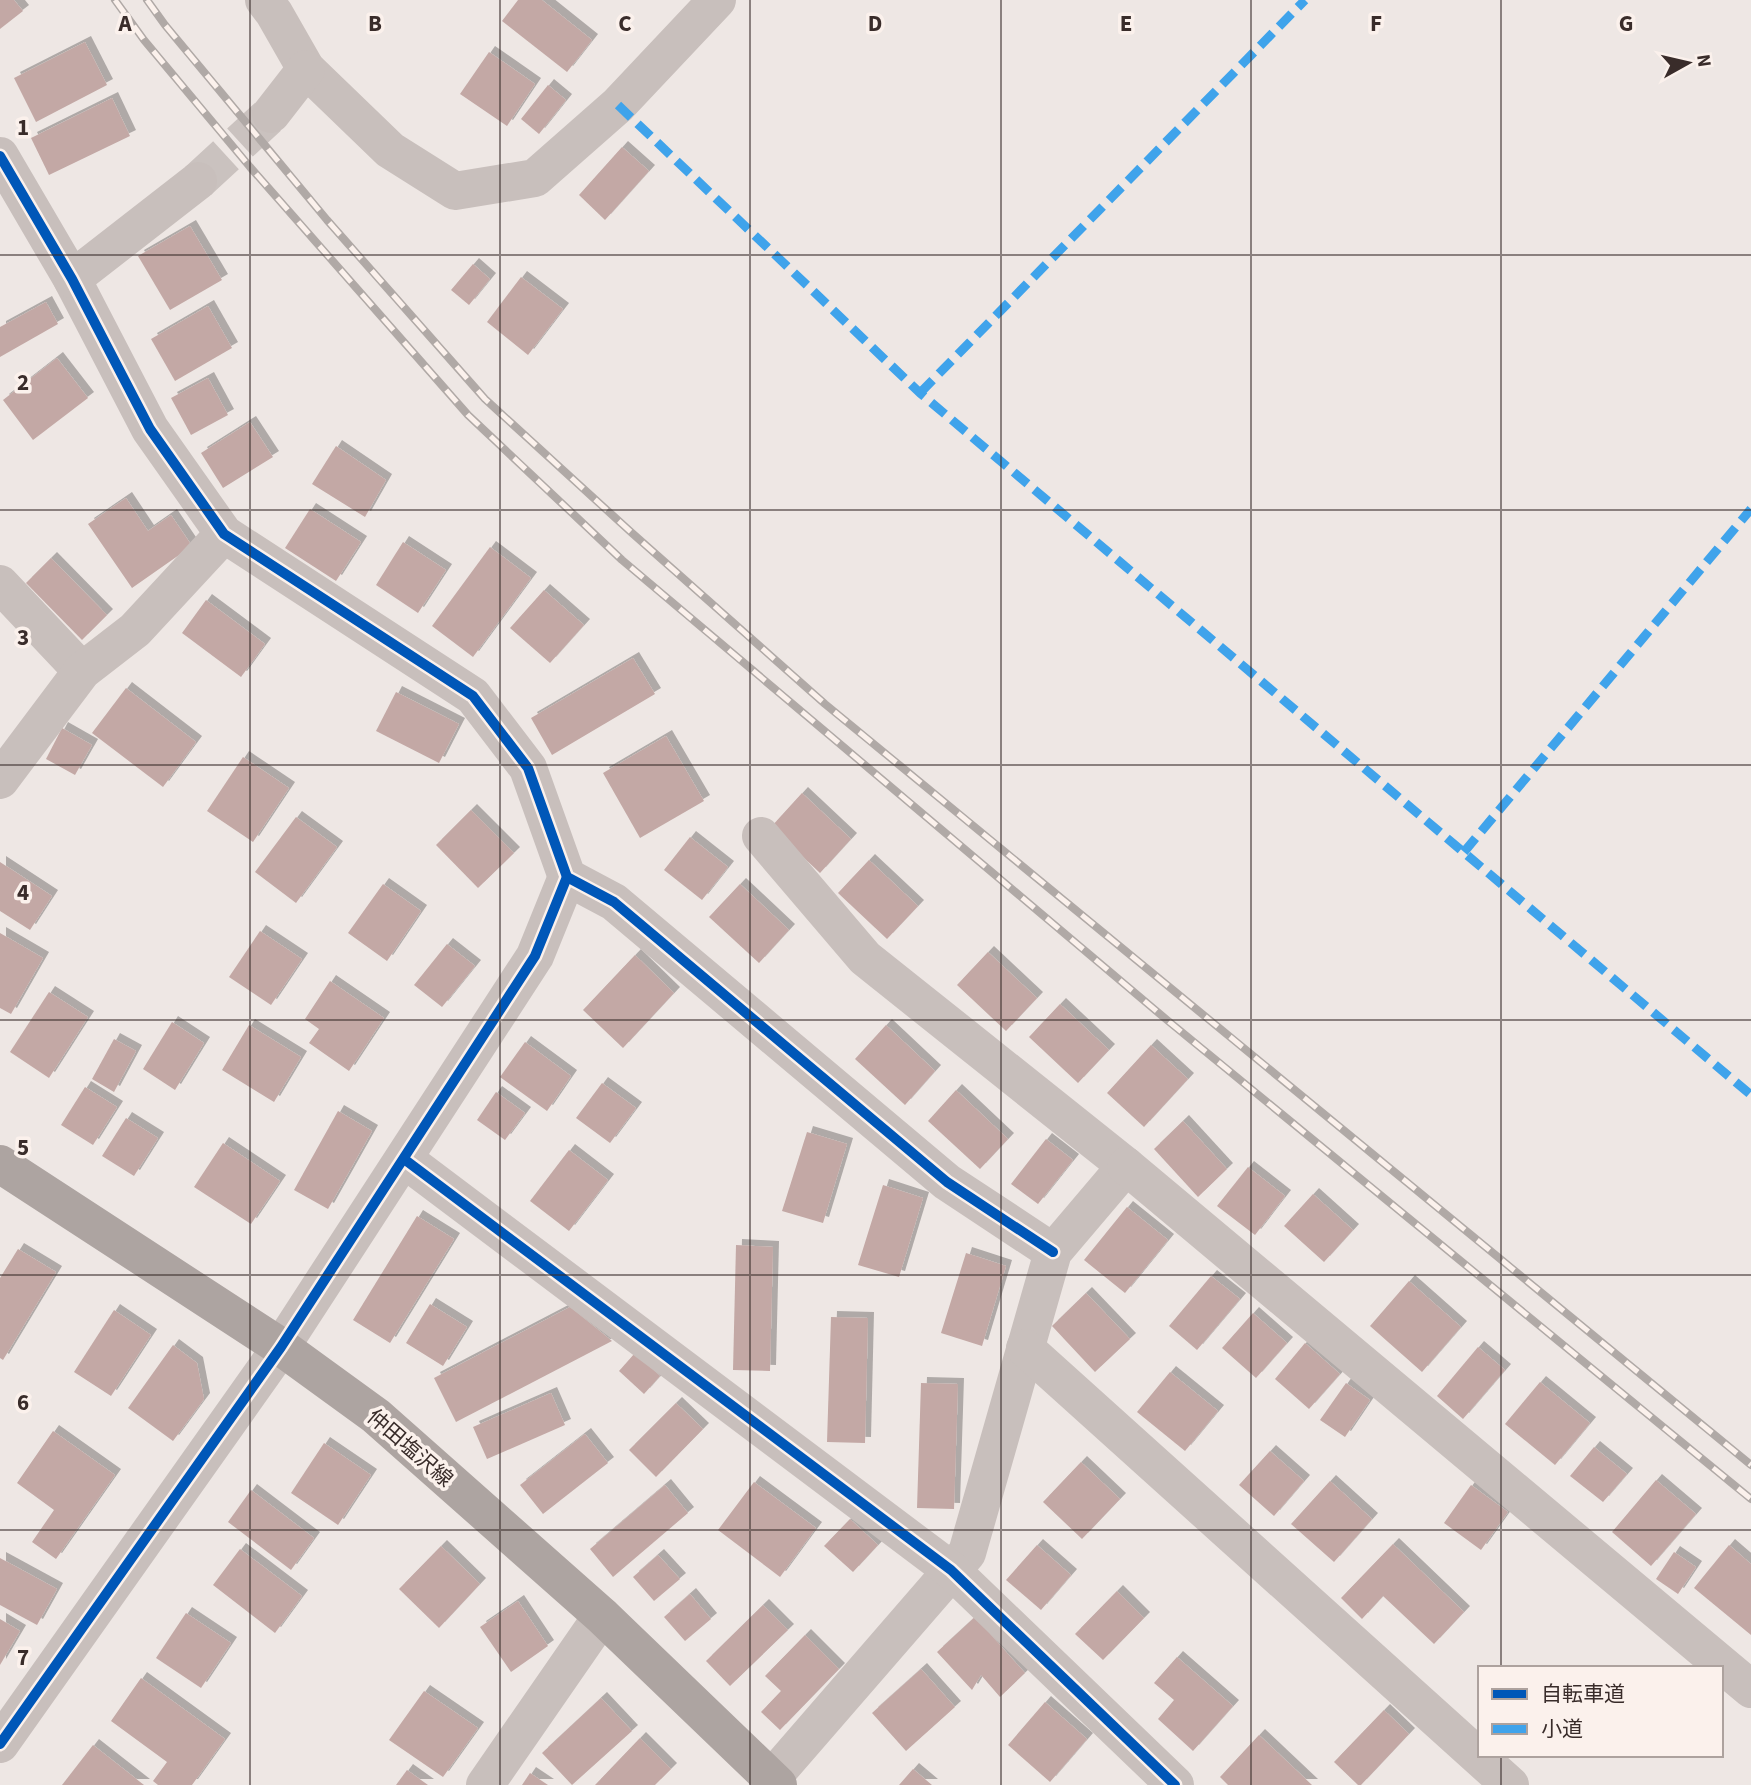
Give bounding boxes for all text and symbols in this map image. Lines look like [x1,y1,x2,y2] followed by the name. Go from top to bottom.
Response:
[117,7,132,40] text: A
[368,7,382,40] text: B
[618,7,632,40] text: C
[868,7,882,40] text: D
[1120,7,1132,40] text: E
[1370,7,1382,40] text: F
[1619,7,1633,40] text: G
[1653,28,1723,98] north arrow
[1689,53,1718,69] text: N
[17,111,29,144] text: 1
[17,366,29,399] text: 2
[17,621,29,654] text: 3
[17,876,29,909] text: 4
[17,1131,29,1164] text: 5
[17,1386,29,1419] text: 6
[361,1402,459,1494] street label: 仲田塩沢線
[17,1641,29,1674] text: 7
[1478,1666,1723,1757] legend
[1541,1679,1625,1709] text: 自転車道
[1541,1714,1583,1744] text: 小道

